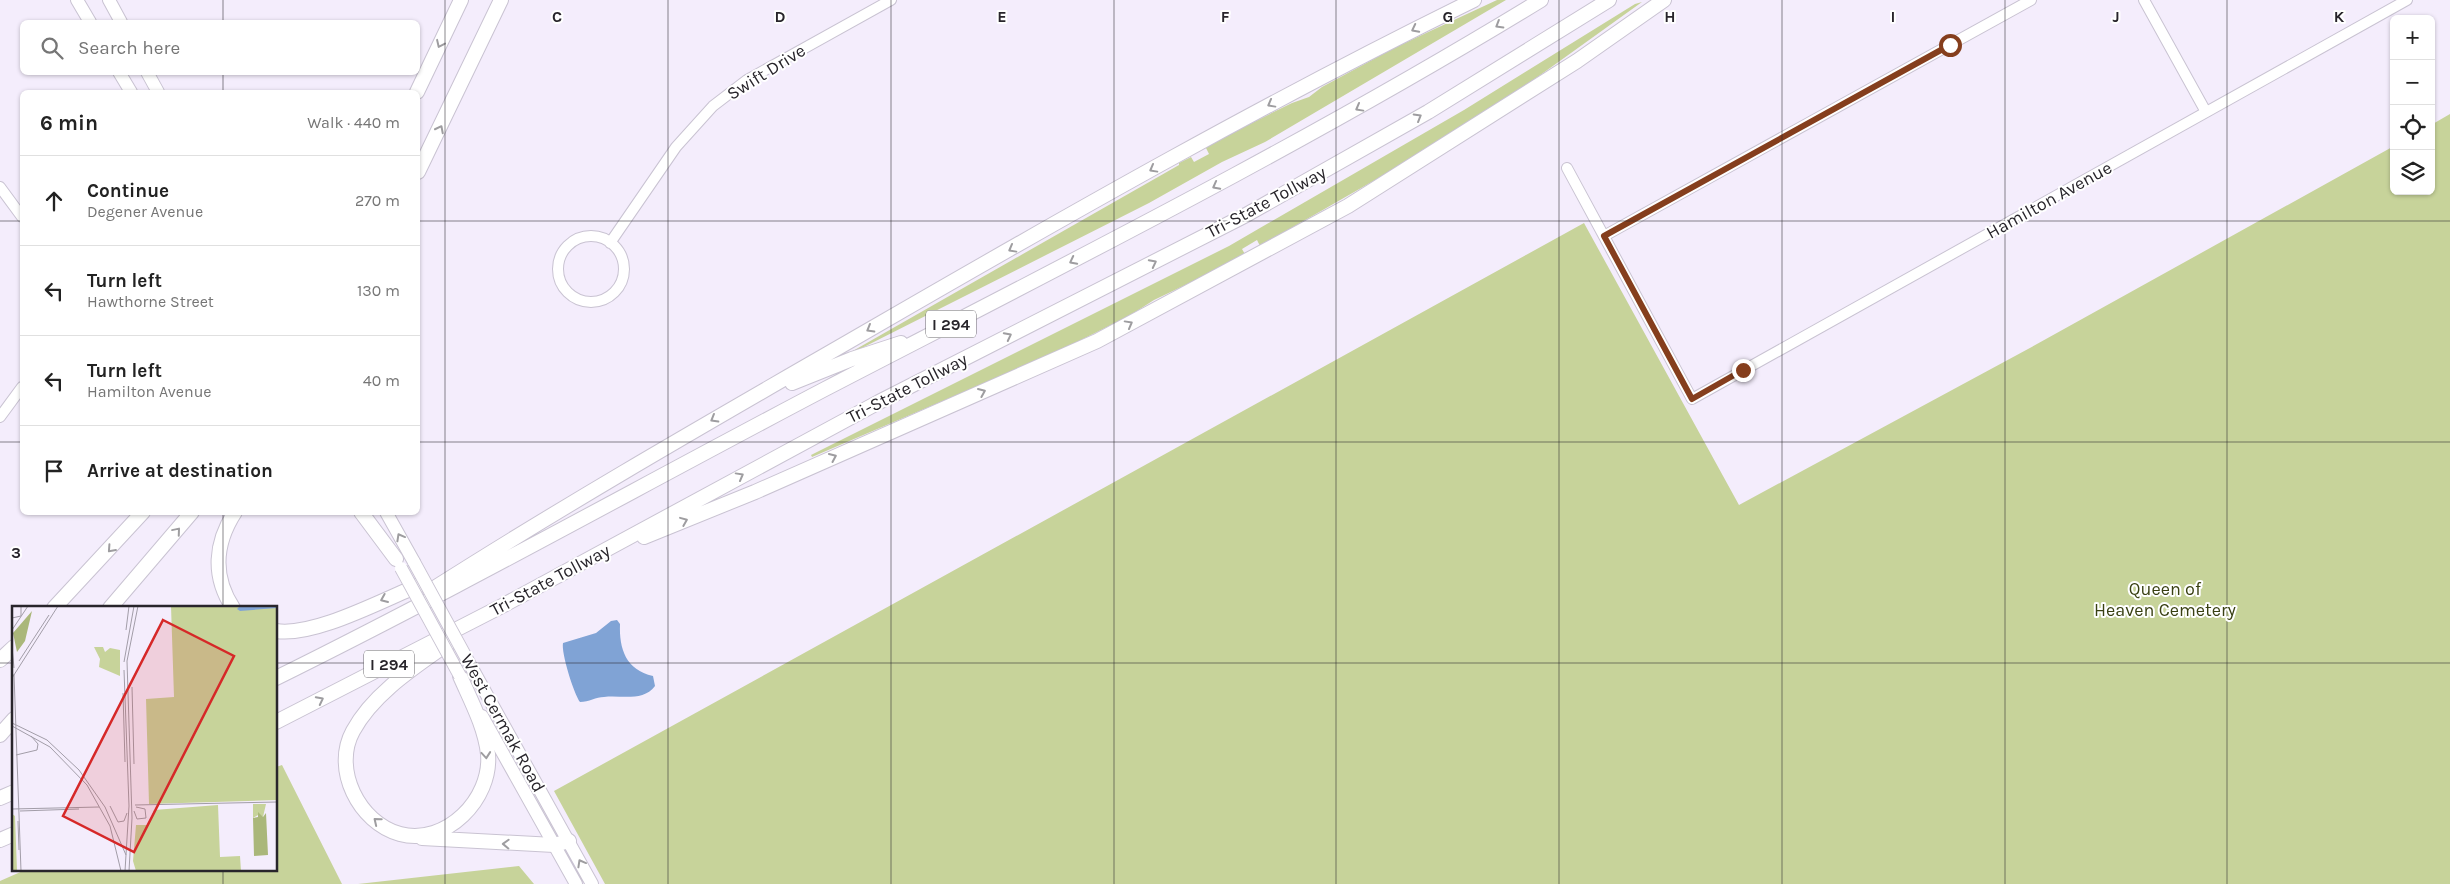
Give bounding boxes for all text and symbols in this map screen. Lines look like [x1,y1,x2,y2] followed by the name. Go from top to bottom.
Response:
[552,7,562,26] text: C
[775,7,786,26] text: D
[997,7,1007,26] text: E
[1221,7,1230,26] text: F
[1443,7,1453,26] text: G
[1664,7,1676,26] text: H
[1891,7,1895,26] text: I
[2112,7,2120,26] text: J
[2334,7,2345,26] text: K
[2390,15,2435,195] map controls
[2390,15,2435,60] button: +
[1496,19,1505,29] one-way arrow
[20,20,420,75] search box
[1411,23,1420,33] one-way arrow
[38,34,66,62] icon: search
[1939,34,1962,57] route start
[78,37,180,59] text: Search here
[436,39,447,48] one-way arrow
[723,39,809,105] street label: Swift Drive
[2390,60,2435,105] button: −
[1267,98,1276,108] one-way arrow
[1355,101,1364,111] one-way arrow
[2390,105,2435,150] button: locate
[40,111,98,135] text: 6 min
[307,113,400,132] text: Walk · 440 m
[1413,114,1422,124] one-way arrow
[434,125,444,134] one-way arrow
[2390,150,2435,195] button: layers
[1982,156,2116,244] street label: Hamilton Avenue
[1202,161,1330,243] street label: Tri-State Tollway
[1150,163,1159,173] one-way arrow
[1213,179,1222,189] one-way arrow
[87,180,169,202] text: Continue
[40,187,68,215] icon: ahead
[355,191,400,210] text: 270 m
[87,202,203,221] text: Degener Avenue
[1008,243,1017,253] one-way arrow
[1069,255,1078,265] one-way arrow
[1148,259,1157,269] one-way arrow
[87,270,162,292] text: Turn left
[40,277,68,305] icon: left
[357,281,400,300] text: 130 m
[87,292,214,311] text: Hawthorne Street
[926,310,976,338] road number: I 294
[1124,320,1133,330] one-way arrow
[867,323,876,333] one-way arrow
[1003,332,1012,342] one-way arrow
[843,348,972,428] street label: Tri-State Tollway
[1732,359,1755,382] route end
[87,360,162,382] text: Turn left
[40,367,68,395] icon: left
[363,371,400,390] text: 40 m
[87,382,212,401] text: Hamilton Avenue
[977,387,986,398] one-way arrow
[711,413,720,423] one-way arrow
[828,453,837,464] one-way arrow
[40,457,68,485] icon: arrive
[87,460,273,482] text: Arrive at destination
[734,472,743,482] one-way arrow
[679,516,688,527] one-way arrow
[171,528,179,537] one-way arrow
[396,534,406,543] one-way arrow
[486,539,614,621] street label: Tri-State Tollway
[11,543,21,562] text: 3
[107,543,116,552] one-way arrow
[2094,578,2237,621] park label: Queen of Heaven Cemetery
[380,593,389,604] one-way arrow
[12,606,278,872] inset map
[456,650,550,796] street label: West Cermak Road
[364,651,414,678] road number: I 294
[315,696,324,706] one-way arrow
[481,751,492,759] one-way arrow
[373,818,383,827] one-way arrow
[501,838,509,849] one-way arrow
[577,859,587,868] one-way arrow

